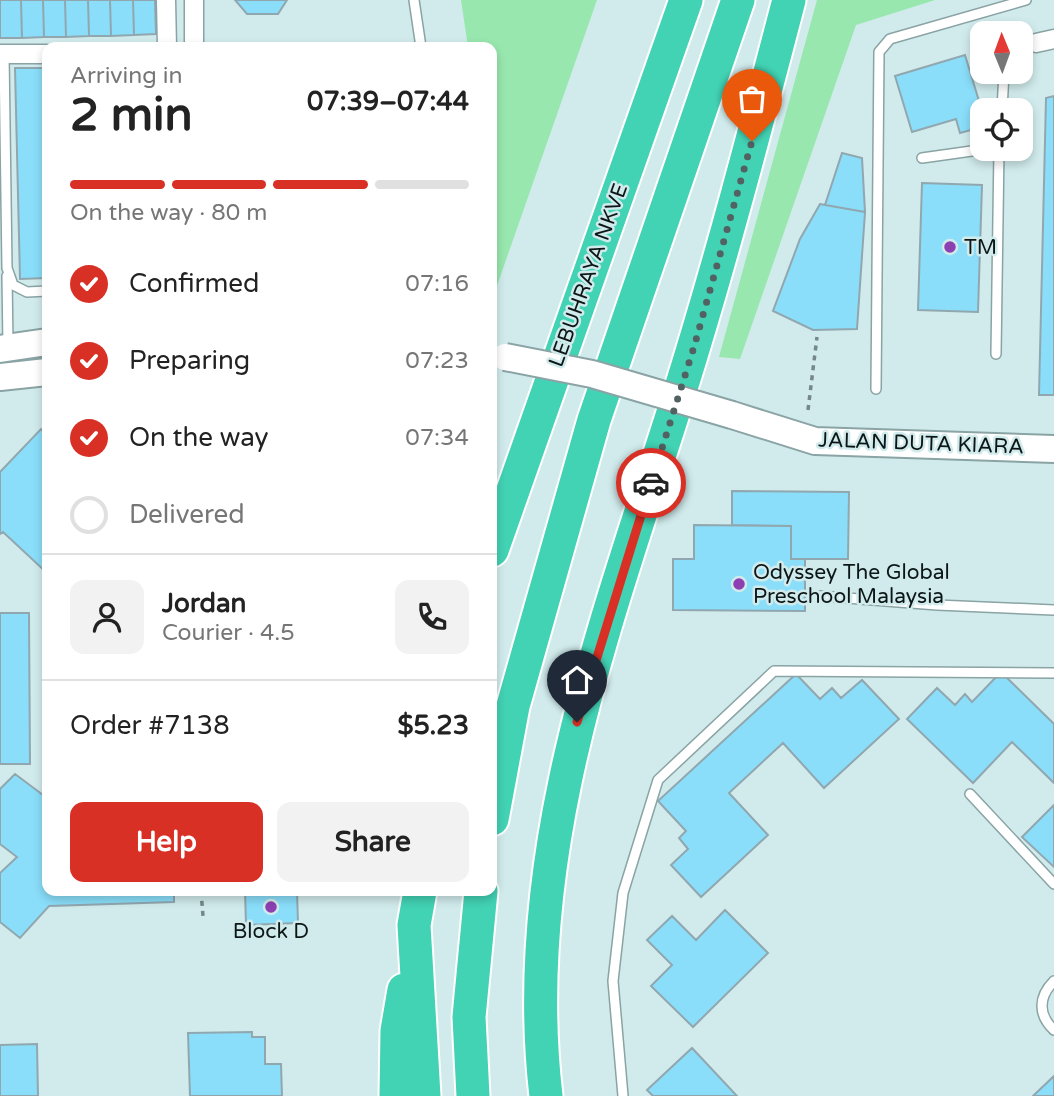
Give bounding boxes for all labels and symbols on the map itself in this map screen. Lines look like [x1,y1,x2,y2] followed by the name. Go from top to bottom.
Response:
[970,21,1032,84] north arrow
[722,69,782,141] pin
[544,180,633,370] street label: LEBUHRAYA NKVE
[964,235,997,260] place label: TM
[942,239,958,255] marker: TM
[818,427,1024,460] street label: JALAN DUTA KIARA
[616,448,686,518] courier
[753,560,950,609] place label: Odyssey The Global Preschool Malaysia
[731,576,747,592] marker: Odyssey The Global Preschool Malaysia
[547,650,607,722] pin
[263,899,279,915] marker: Block D
[233,919,309,944] place label: Block D

